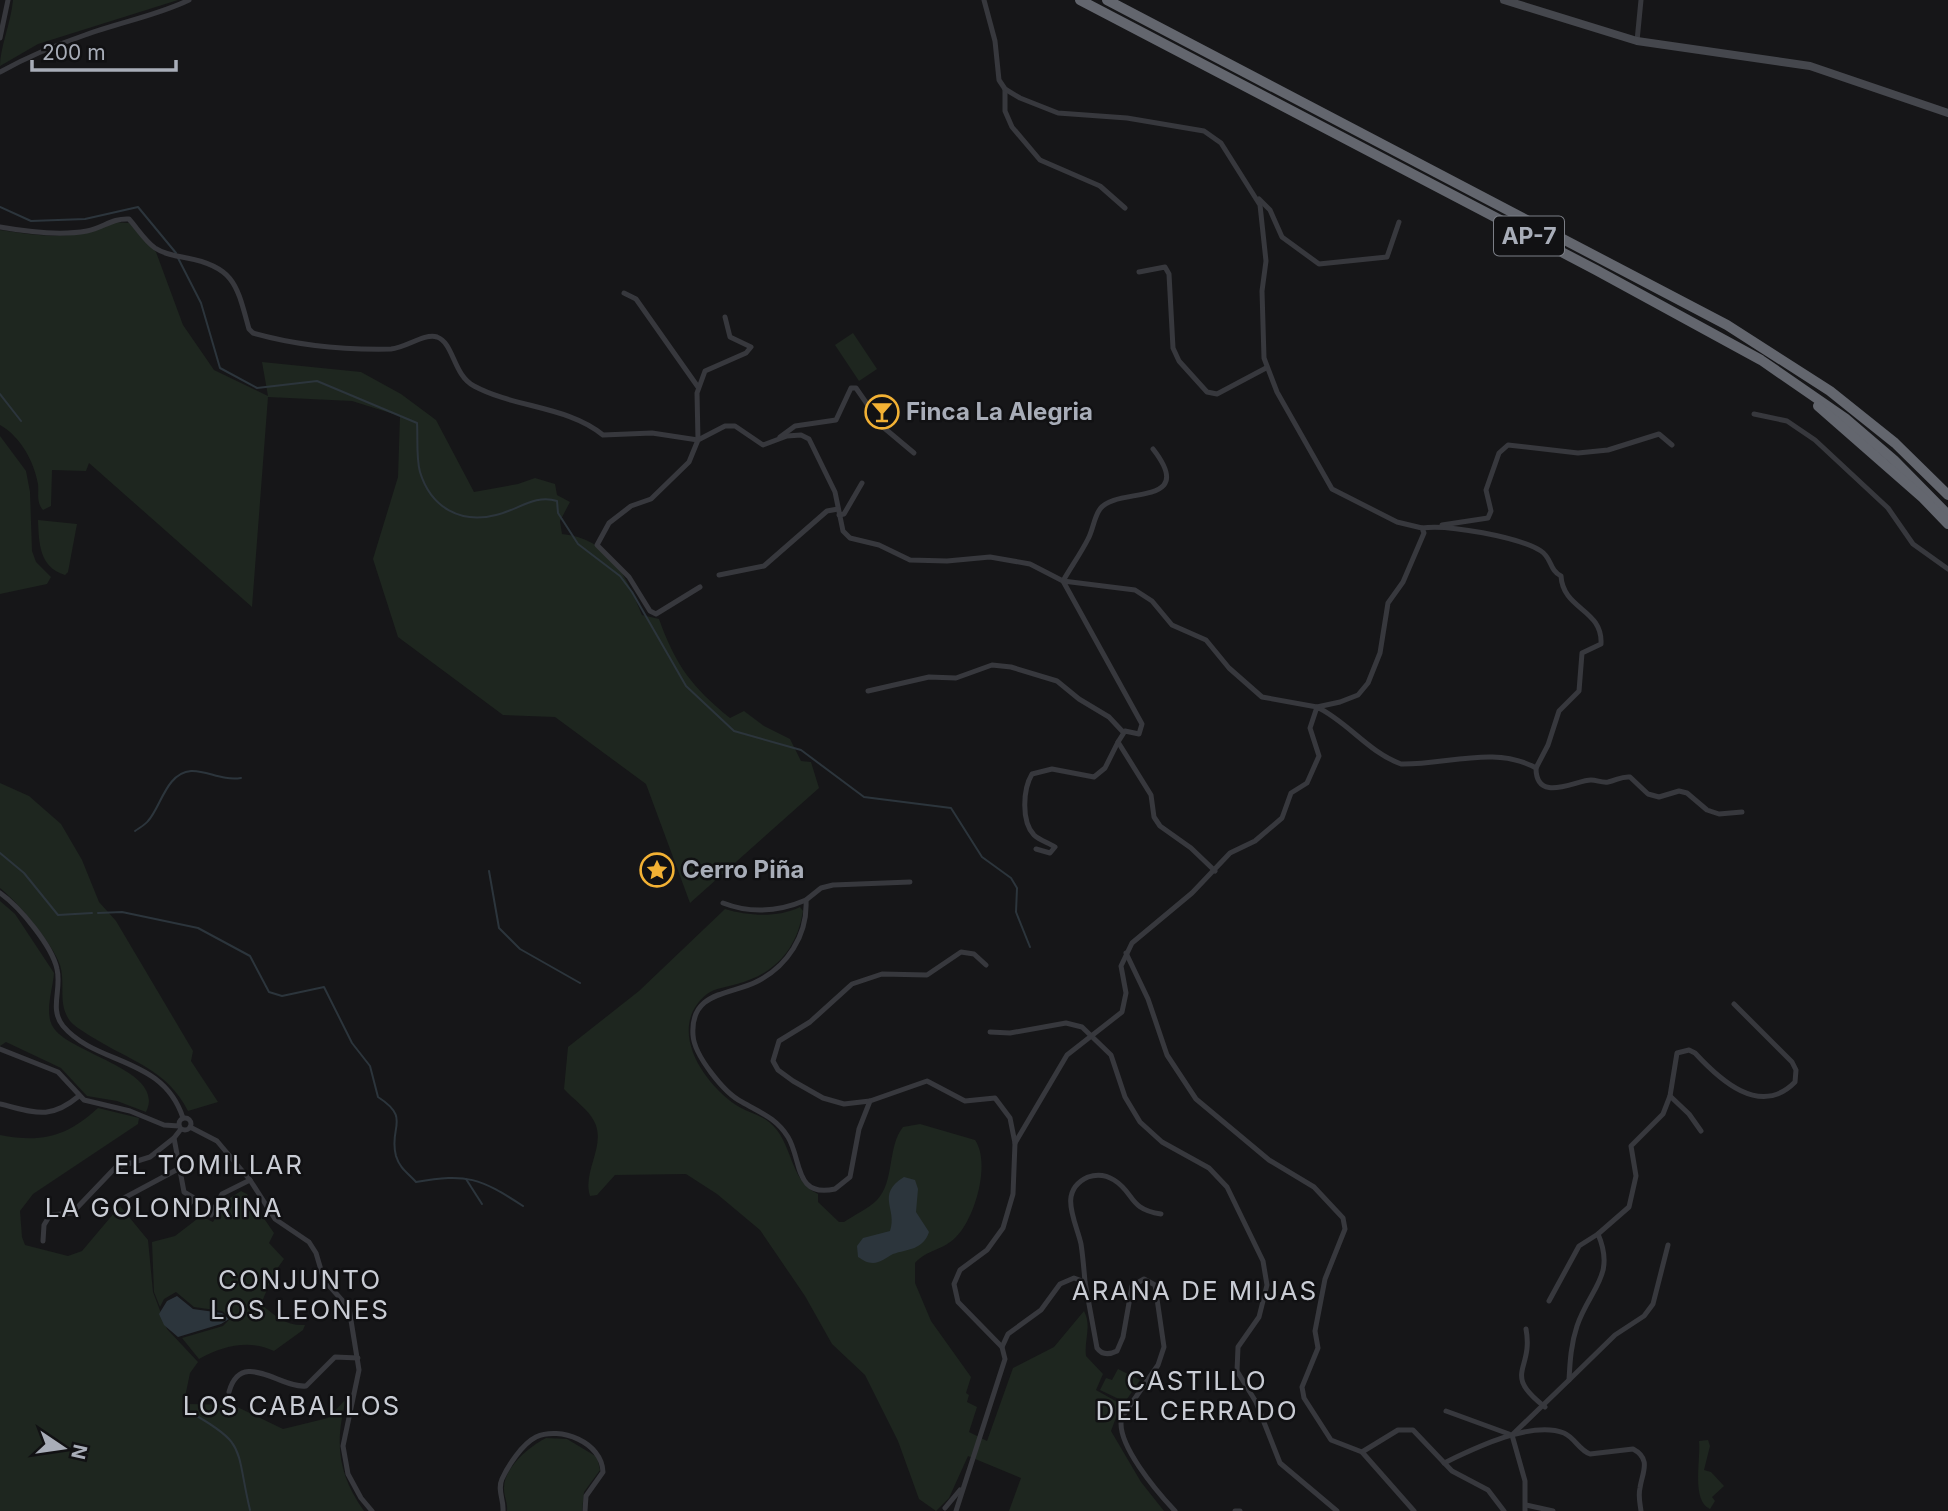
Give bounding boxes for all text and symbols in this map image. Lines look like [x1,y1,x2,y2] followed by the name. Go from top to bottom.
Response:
[32,28,175,72] scale bar
[42,40,106,65] text: 200 m
[1494,216,1564,256] road number: AP-7
[863,393,901,431] bar icon: Finca La Alegria
[906,397,1093,426] place label: Finca La Alegria
[638,851,676,889] place icon: Cerro Piña
[682,855,805,884] place label: Cerro Piña
[114,1149,304,1180] district label: EL TOMILLAR
[45,1192,283,1223] district label: LA GOLONDRINA
[210,1264,390,1325] district label: CONJUNTO LOS LEONES
[1072,1275,1318,1306] district label: ARANA DE MIJAS
[1095,1365,1299,1426] district label: CASTILLO DEL CERRADO
[183,1390,401,1421] district label: LOS CABALLOS
[28,1413,98,1483] north arrow
[66,1442,92,1461] text: N

